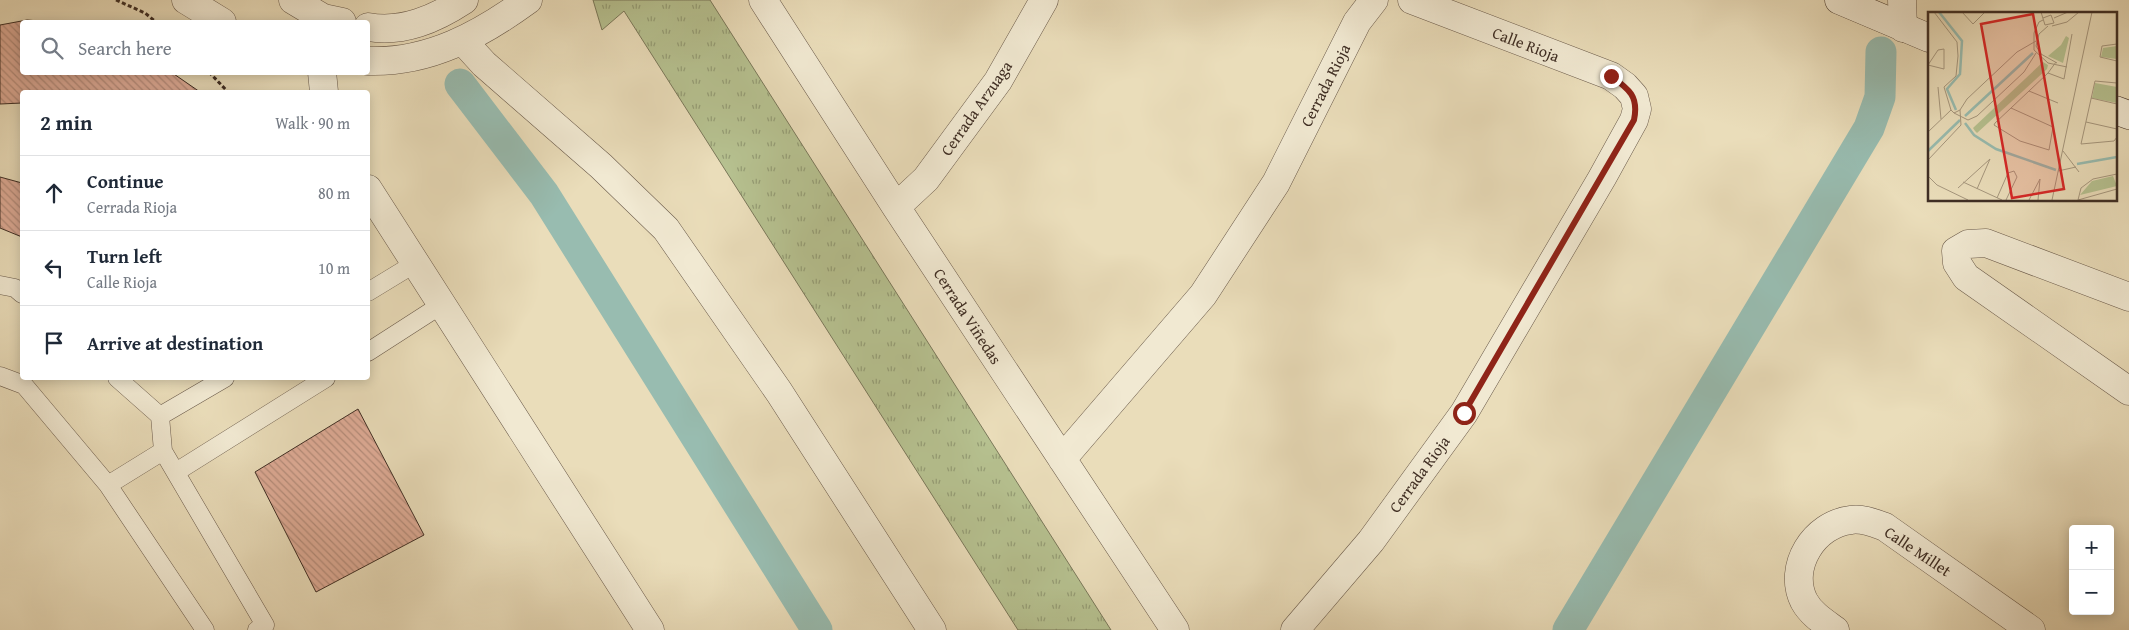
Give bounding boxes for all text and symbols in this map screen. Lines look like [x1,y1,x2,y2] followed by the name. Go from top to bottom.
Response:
[1928,12,2116,201] inset map
[20,20,370,75] search box
[1489,20,1563,68] street label: Calle Rioja
[38,34,66,62] icon: search
[78,34,172,62] text: Search here
[1294,39,1356,131] street label: Cerrada Rioja
[934,55,1018,161] street label: Cerrada Arzuaga
[1600,65,1623,88] route end
[40,107,92,138] text: 2 min
[275,111,350,135] text: Walk · 90 m
[87,167,164,195] text: Continue
[40,179,68,207] icon: ahead
[318,181,350,205] text: 80 m
[87,195,177,219] text: Cerrada Rioja
[87,242,162,270] text: Turn left
[40,254,68,282] icon: left
[318,256,350,280] text: 10 m
[928,263,1008,369] street label: Cerrada Viñedas
[87,270,157,294] text: Calle Rioja
[40,329,68,357] icon: arrive
[87,329,263,357] text: Arrive at destination
[1453,402,1476,425] route start
[1383,430,1455,518] street label: Cerrada Rioja
[1880,520,1957,582] street label: Calle Millet
[2069,525,2114,615] map controls
[2069,525,2114,570] button: +
[2069,570,2114,615] button: −

